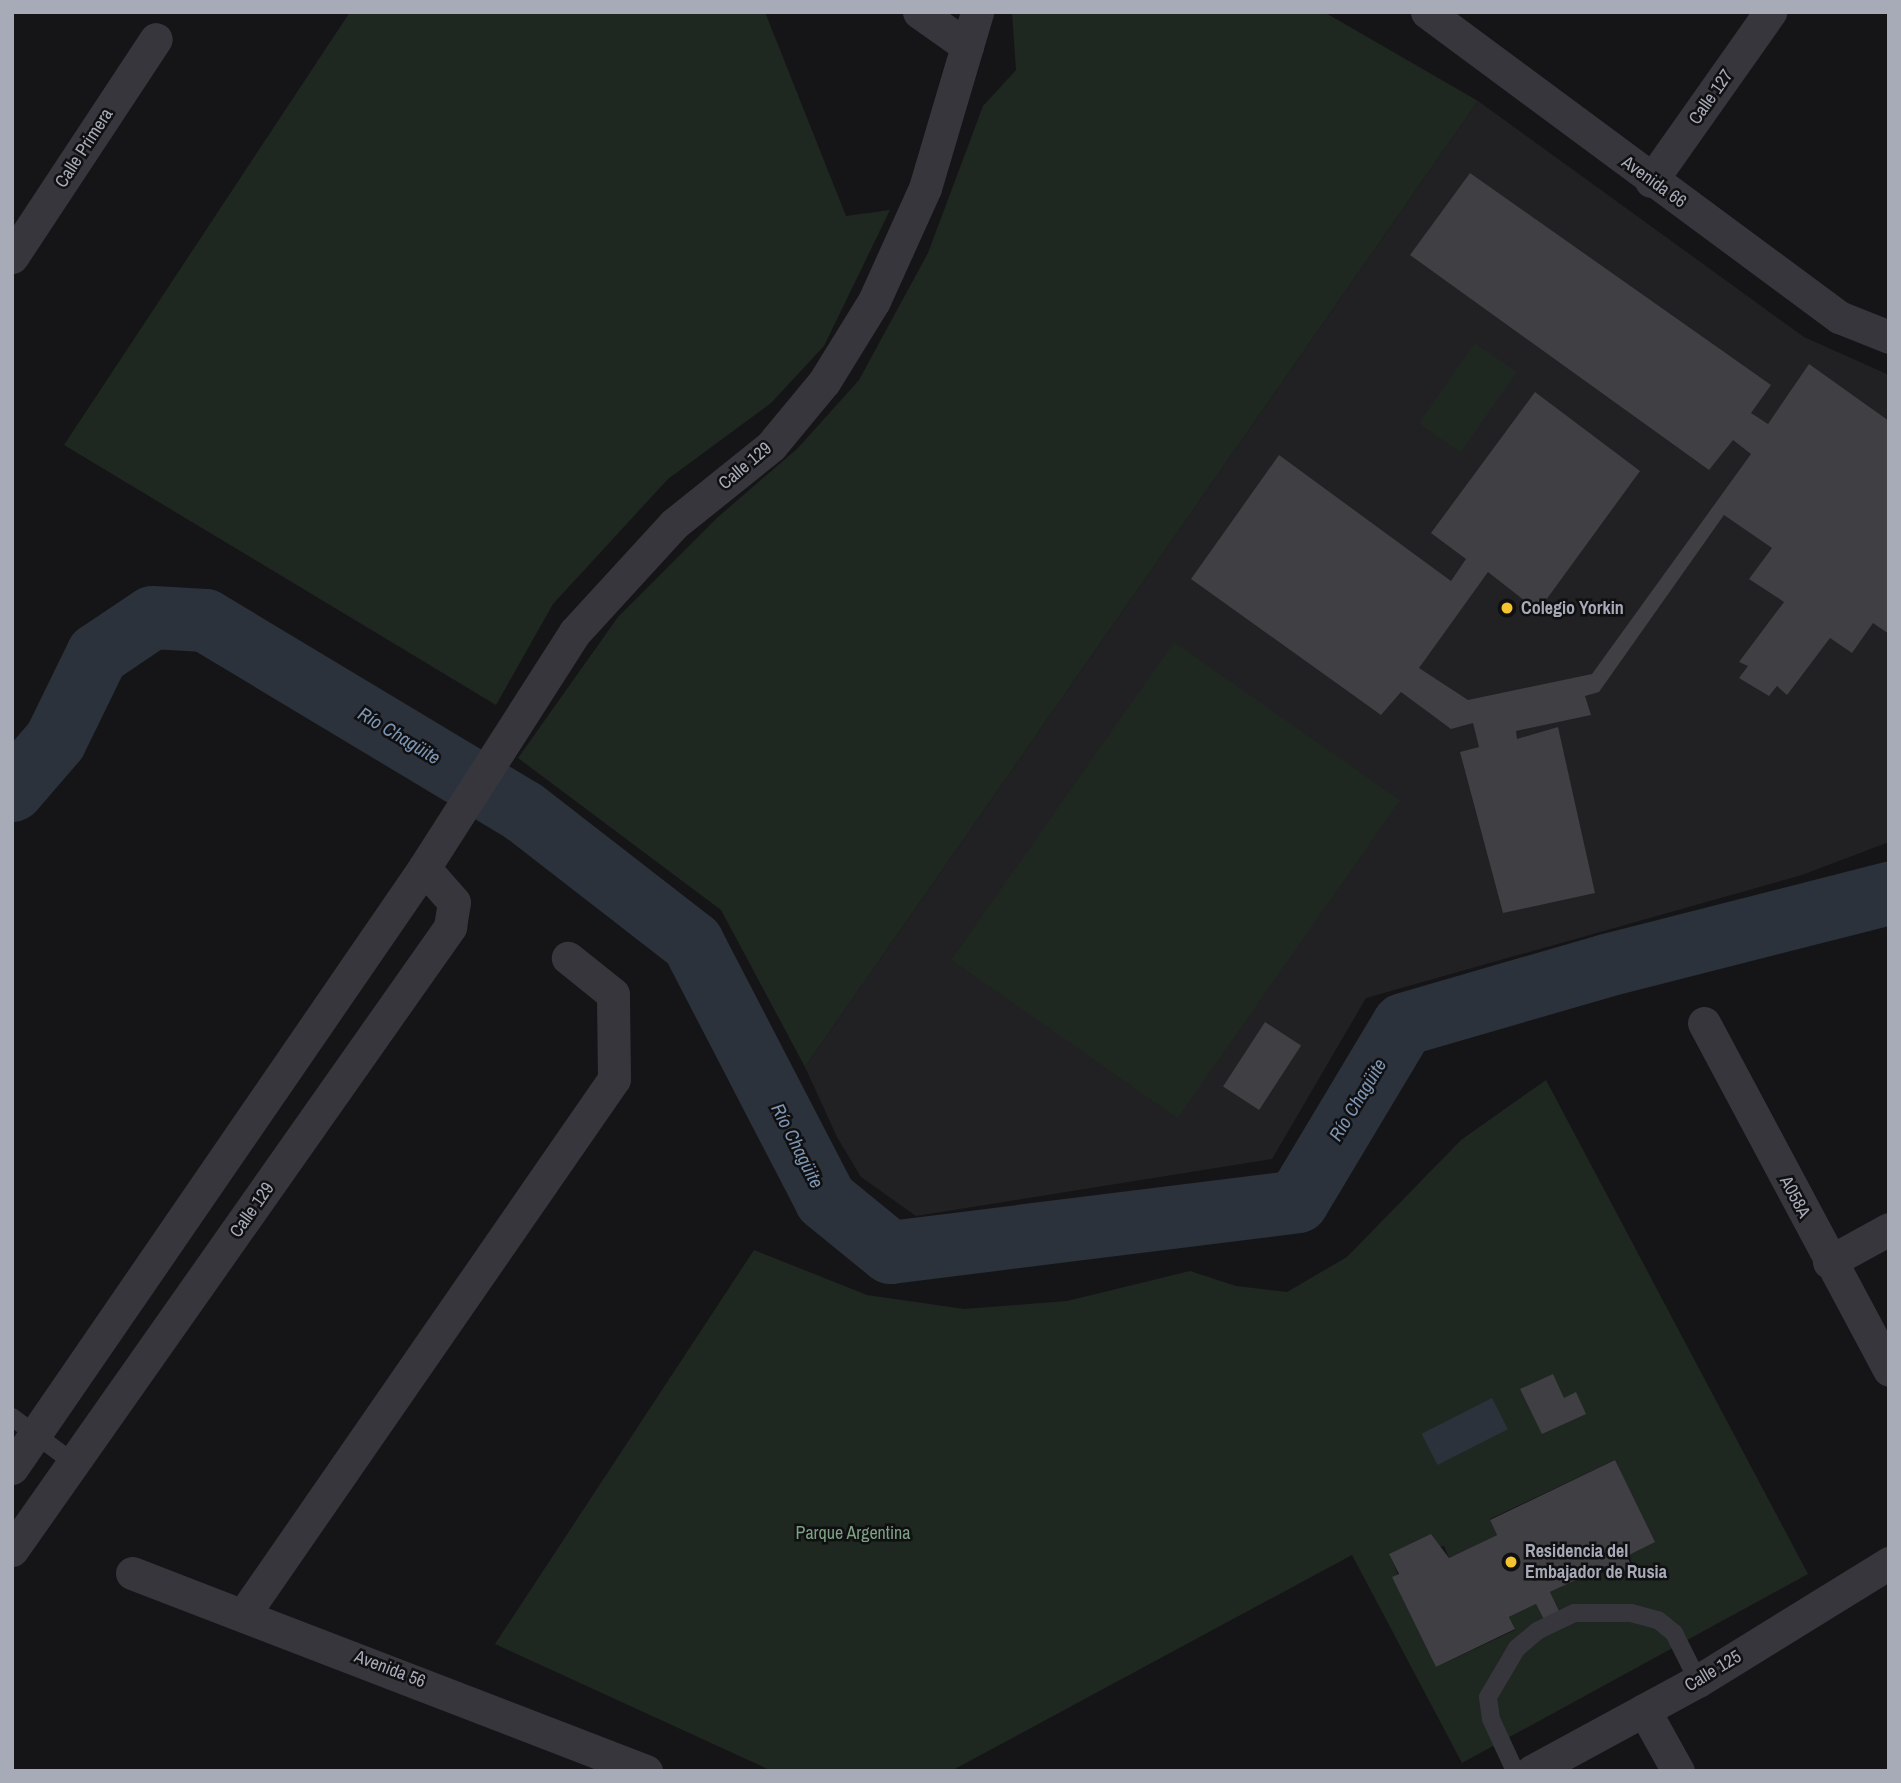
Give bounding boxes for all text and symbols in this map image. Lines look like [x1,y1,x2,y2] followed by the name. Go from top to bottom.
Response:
[1684,65,1738,129] street label: Calle 127
[50,104,118,192] street label: Calle Primera
[1618,151,1690,213] street label: Avenida 66
[714,438,776,494] street label: Calle 129
[1521,597,1624,619] place label: Colegio Yorkin
[1499,600,1515,616] marker: Colegio Yorkin
[354,703,444,769] water label: Río Chagüite
[1325,1055,1391,1145] water label: Río Chagüite
[766,1100,828,1192] water label: Río Chagüite
[1775,1172,1815,1222] street label: A058A
[225,1178,279,1242] street label: Calle 129
[795,1522,911,1544] park label: Parque Argentina
[1525,1541,1667,1584] place label: Residencia del Embajador de Rusia
[1503,1554,1519,1570] marker: Residencia del Embajador de Rusia
[351,1646,429,1692] street label: Avenida 56
[1681,1646,1745,1696] street label: Calle 125

